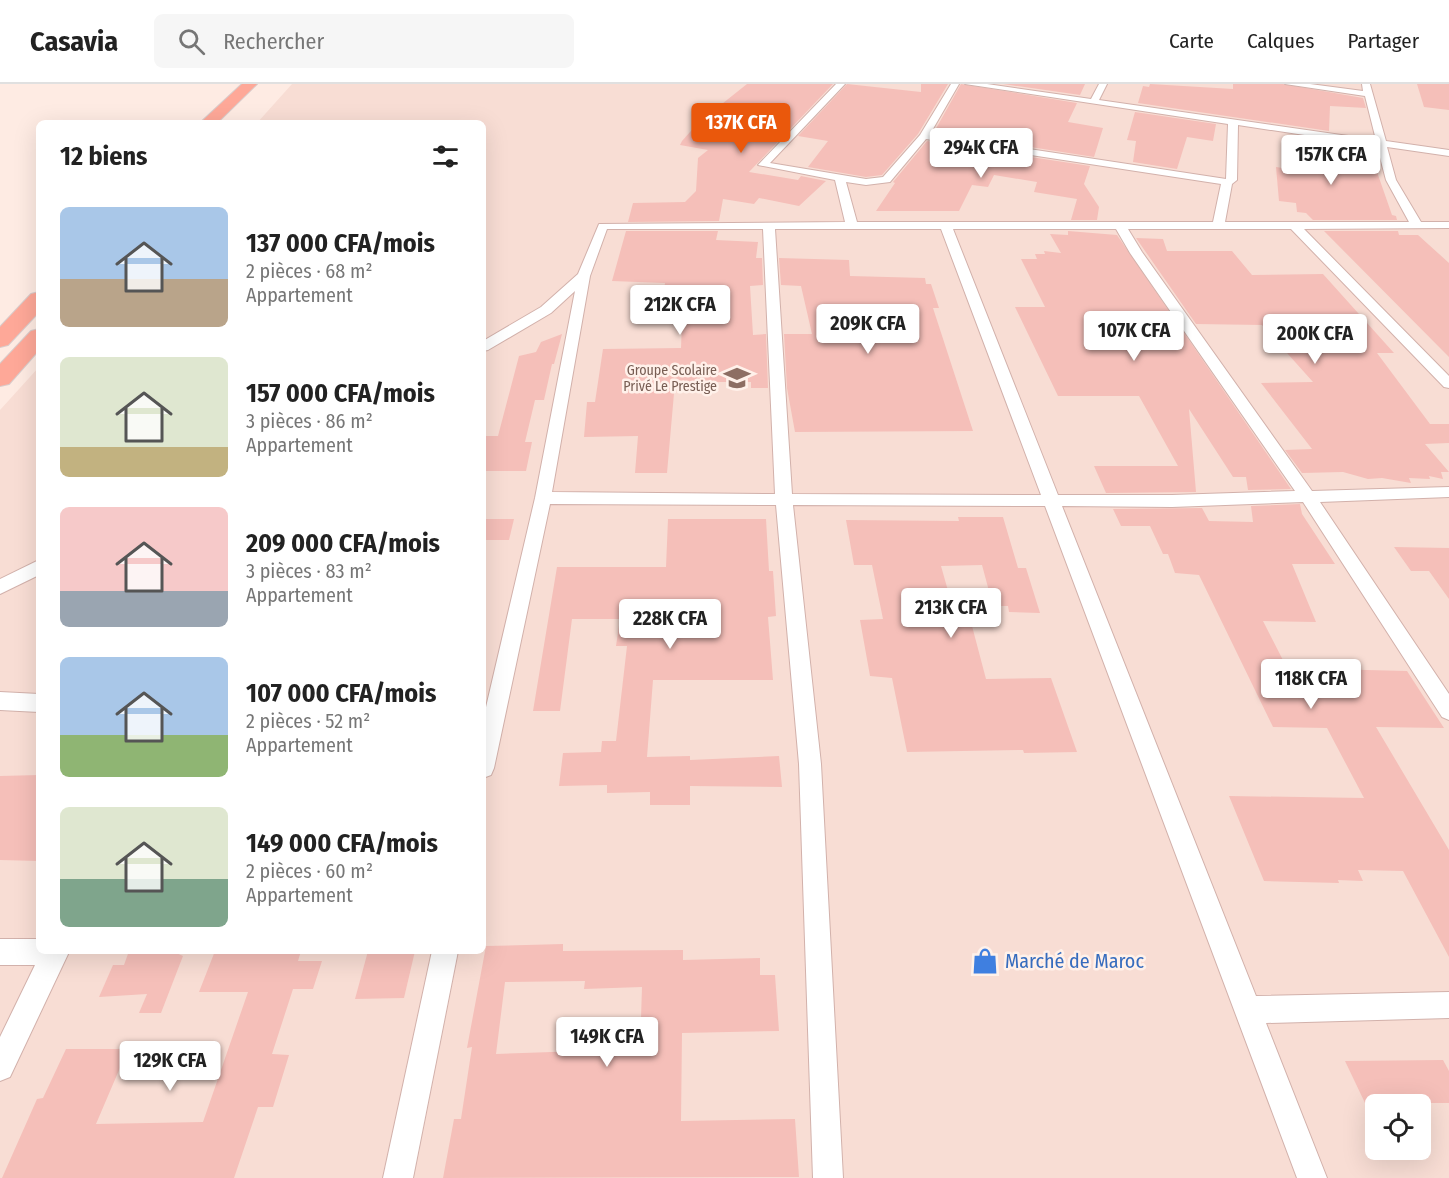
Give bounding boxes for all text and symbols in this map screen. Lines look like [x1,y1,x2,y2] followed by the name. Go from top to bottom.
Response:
[154,14,574,68] search box
[30,25,118,58] text: Casavia
[175,25,208,58] icon: search
[223,28,324,55] text: Rechercher
[1169,28,1214,54] text: Carte
[1247,28,1314,54] text: Calques
[1347,28,1419,54] text: Partager
[679,103,803,154] pin: 137K CFA
[705,110,777,134] text: 137K CFA
[919,128,1043,179] pin: 294K CFA
[944,135,1018,159] text: 294K CFA
[1269,135,1393,186] pin: 157K CFA
[429,140,462,173] icon: filters
[60,141,148,172] text: 12 biens
[1295,142,1367,166] text: 157K CFA
[246,228,435,259] text: 137 000 CFA/mois
[108,231,180,303] icon: home
[246,259,372,283] text: 2 pièces · 68 m²
[246,283,353,307] text: Appartement
[618,285,742,336] pin: 212K CFA
[644,292,716,316] text: 212K CFA
[806,304,930,355] pin: 209K CFA
[830,311,906,335] text: 209K CFA
[1072,311,1196,362] pin: 107K CFA
[1253,314,1377,365] pin: 200K CFA
[1098,318,1170,342] text: 107K CFA
[1277,321,1353,345] text: 200K CFA
[623,362,717,395] place label: Groupe Scolaire Privé Le Prestige
[722,363,752,393] school or university icon: Groupe Scolaire Privé Le Prestige
[246,378,435,409] text: 157 000 CFA/mois
[108,381,180,453] icon: home
[246,409,373,433] text: 3 pièces · 86 m²
[246,433,353,457] text: Appartement
[246,528,440,559] text: 209 000 CFA/mois
[108,531,180,603] icon: home
[246,559,372,583] text: 3 pièces · 83 m²
[246,583,353,607] text: Appartement
[889,588,1013,639] pin: 213K CFA
[915,595,987,619] text: 213K CFA
[608,599,732,650] pin: 228K CFA
[633,606,707,630] text: 228K CFA
[1249,659,1373,710] pin: 118K CFA
[1275,666,1347,690] text: 118K CFA
[246,678,436,709] text: 107 000 CFA/mois
[108,681,180,753] icon: home
[246,709,370,733] text: 2 pièces · 52 m²
[246,733,353,757] text: Appartement
[246,828,438,859] text: 149 000 CFA/mois
[108,831,180,903] icon: home
[246,859,373,883] text: 2 pièces · 60 m²
[246,883,353,907] text: Appartement
[970,946,1000,976] shop icon: Marché de Maroc
[1005,949,1144,973] place label: Marché de Maroc
[545,1017,669,1068] pin: 149K CFA
[570,1024,644,1048] text: 149K CFA
[108,1041,232,1092] pin: 129K CFA
[134,1048,206,1072] text: 129K CFA
[1365,1094,1431,1160] map controls
[1365,1094,1431,1160] button: locate

